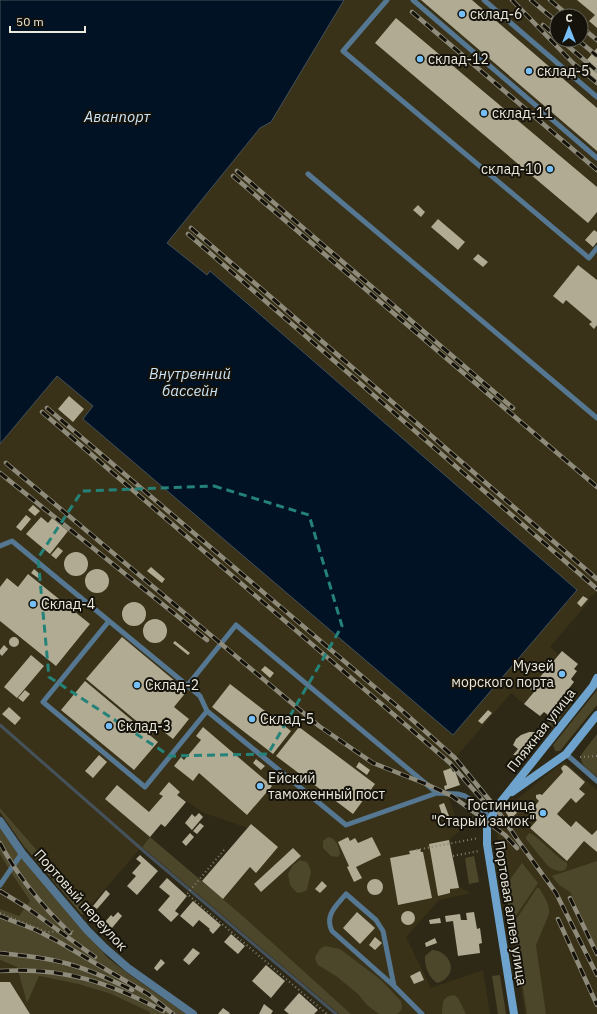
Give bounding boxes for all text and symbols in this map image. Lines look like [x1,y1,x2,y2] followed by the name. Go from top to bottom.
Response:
[470,5,523,23] place label: склад-6
[10,8,85,34] scale bar
[549,8,589,48] north arrow
[457,9,467,19] marker: склад-6
[565,11,573,25] text: С
[16,14,44,29] text: 50 m
[428,50,489,68] place label: склад-12
[415,54,425,64] marker: склад-12
[537,62,590,80] place label: склад-5
[524,66,534,76] marker: склад-5
[492,104,553,122] place label: склад-11
[83,107,151,126] water label: Аванпорт
[479,108,489,118] marker: склад-11
[481,160,542,178] place label: склад-10
[545,164,555,174] marker: склад-10
[149,364,231,400] water label: Внутренний бассейн
[41,595,95,613] place label: Склад-4
[28,599,38,609] marker: Склад-4
[451,657,555,691] place label: Музей морского порта
[557,669,567,679] marker: Музей морского порта
[145,676,199,694] place label: Склад-2
[132,680,142,690] marker: Склад-2
[503,684,580,775] street label: Пляжная улица
[260,710,314,728] place label: Склад-5
[247,714,257,724] marker: Склад-5
[117,717,171,735] place label: Склад-3
[104,721,114,731] marker: Склад-3
[268,769,386,803] place label: Ейский таможенный пост
[255,781,265,791] marker: Ейский таможенный пост
[431,796,536,830] place label: Гостиница "Старый замок"
[538,808,548,818] marker: Гостиница "Старый замок"
[491,839,531,987] street label: Портовая аллея улица
[31,845,132,955] street label: Портовый переулок

